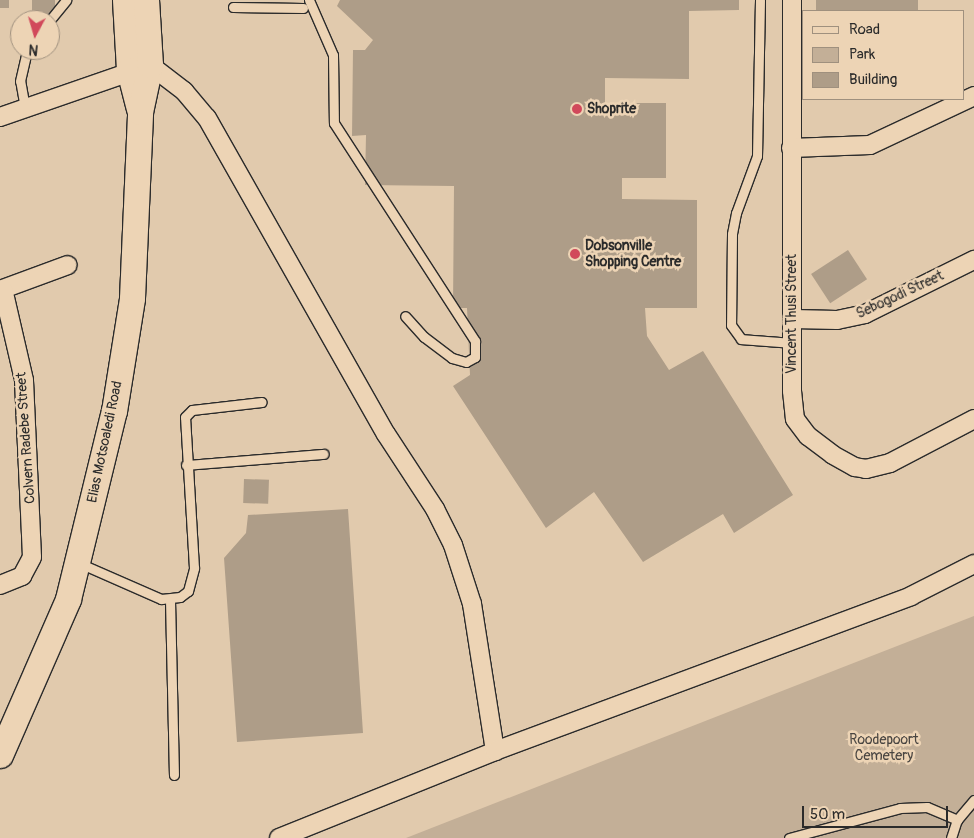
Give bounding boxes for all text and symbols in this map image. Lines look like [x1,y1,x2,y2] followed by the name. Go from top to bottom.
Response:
[10,10,60,60] north arrow
[802,10,964,100] legend
[849,20,880,39] text: Road
[28,40,39,58] text: N
[849,45,875,64] text: Park
[849,70,897,89] text: Building
[587,101,636,117] place label: Shoprite
[571,103,583,115] marker: Shoprite
[585,238,681,270] place label: Dobsonville Shopping Centre
[569,248,581,260] marker: Dobsonville Shopping Centre
[784,254,800,374] street label: Vincent Thusi Street
[854,267,946,323] street label: Sebogodi Street
[13,372,39,504] street label: Colvern Radebe Street
[84,380,126,504] street label: Elias Motsoaledi Road
[849,732,919,764] park label: Roodepoort Cemetery
[804,796,950,828] scale bar
[810,805,845,824] text: 50 m

